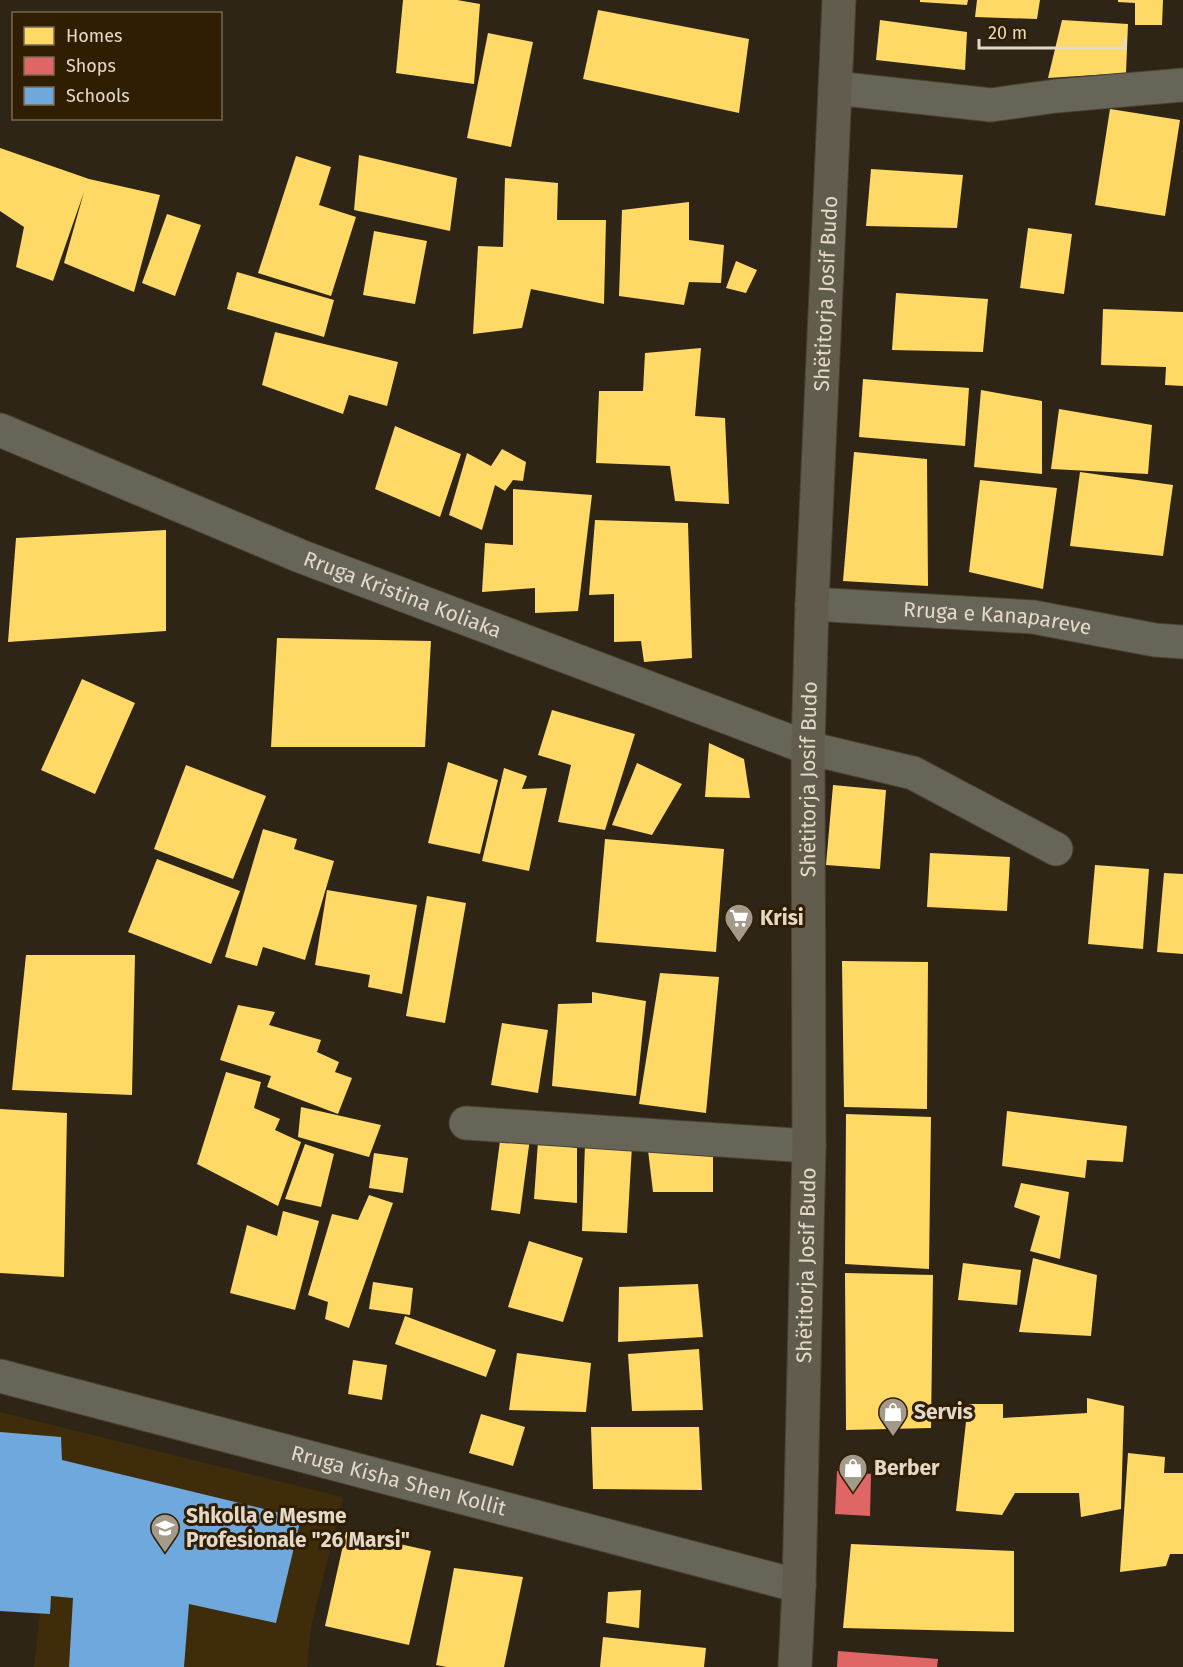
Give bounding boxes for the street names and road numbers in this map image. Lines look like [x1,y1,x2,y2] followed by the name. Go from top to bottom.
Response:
[809,195,843,392] street label: Shëtitorja Josif Budo
[300,546,505,644] street label: Rruga Kristina Koliaka
[902,596,1094,641] street label: Rruga e Kanapareve
[795,681,823,877] street label: Shëtitorja Josif Budo
[791,1167,822,1363] street label: Shëtitorja Josif Budo
[288,1440,509,1522] street label: Rruga Kisha Shen Kollit

